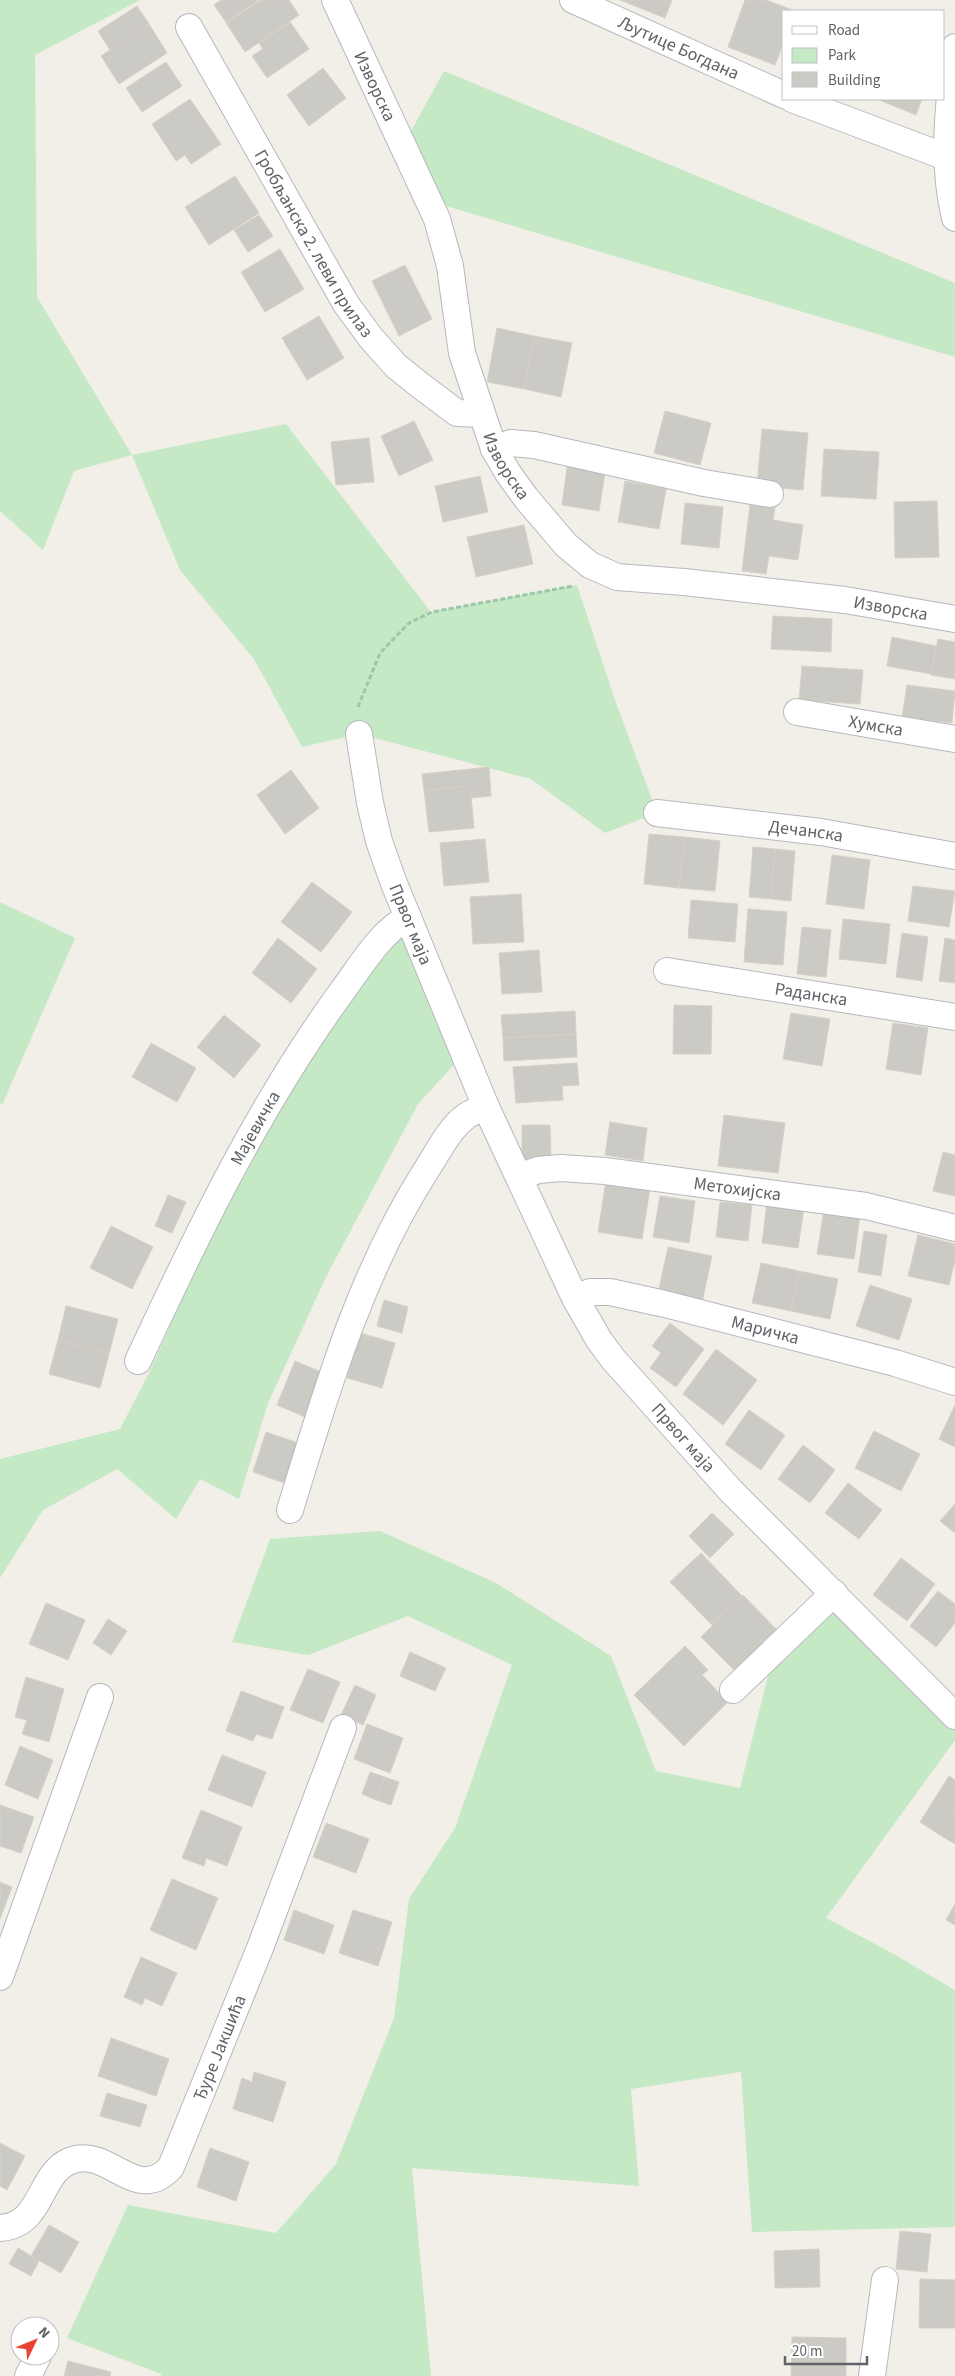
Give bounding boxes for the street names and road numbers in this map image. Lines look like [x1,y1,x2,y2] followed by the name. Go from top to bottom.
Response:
[614,10,743,86] street label: Љутице Богдана
[347,47,402,126] street label: Изворска
[248,145,379,343] street label: Гробљанска 2. леви прилаз
[476,429,535,505] street label: Изворска
[851,590,930,627] street label: Изворска
[847,709,905,743] street label: Хумска
[767,814,845,849] street label: Дечанска
[382,880,438,969] street label: Првог маја
[773,976,849,1013] street label: Раданска
[225,1086,287,1170] street label: Мајевичка
[692,1171,783,1207] street label: Метохијска
[728,1309,802,1351] street label: Маричка
[645,1398,721,1478] street label: Првог маја
[187,1991,253,2105] street label: Ђуре Јакшића

